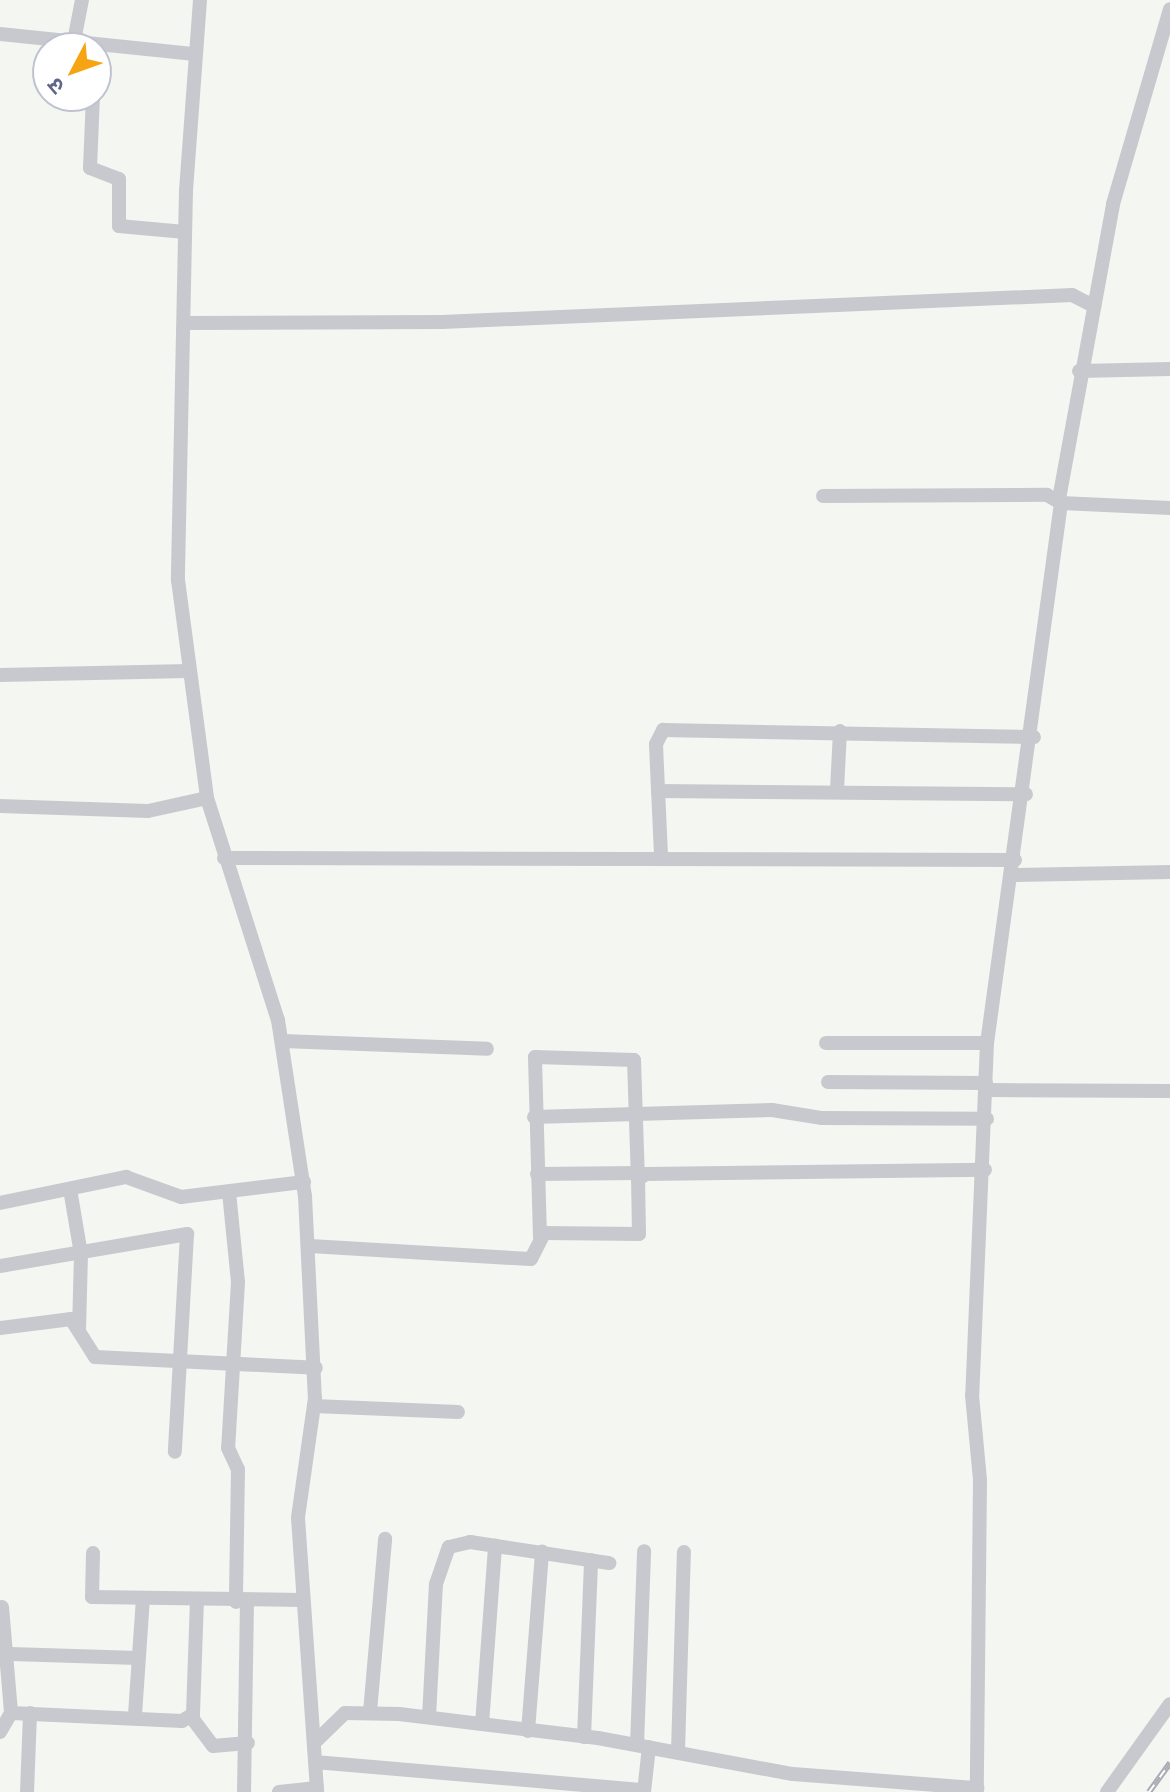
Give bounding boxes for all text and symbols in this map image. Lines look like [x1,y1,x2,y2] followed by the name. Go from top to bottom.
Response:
[32,32,112,112] north arrow
[41,72,70,100] text: उ

